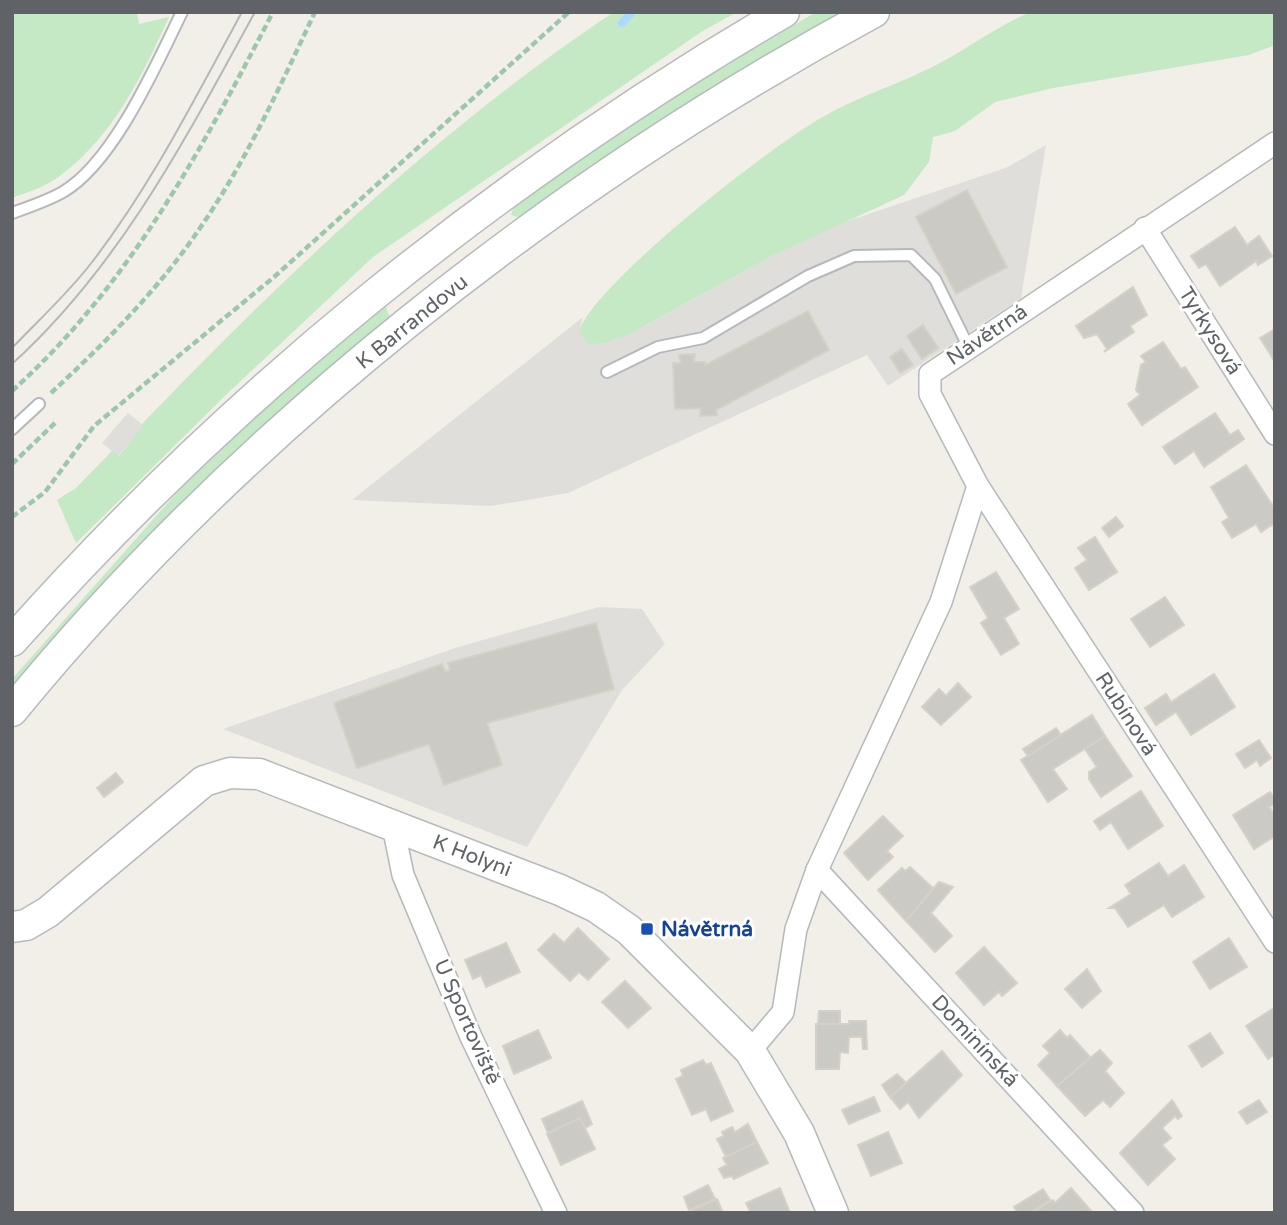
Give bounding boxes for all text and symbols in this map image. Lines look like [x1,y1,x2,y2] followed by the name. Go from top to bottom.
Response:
[351,269,473,375] street label: K Barrandovu
[1173,282,1247,380] street label: Tyrkysová
[942,299,1032,371] street label: Návětrná
[1090,668,1162,760] street label: Rubínová
[429,830,515,882] street label: K Holyni
[661,917,753,942] place label: Návětrná
[639,921,655,937] marker: Návětrná
[428,955,506,1089] street label: U Sportoviště
[926,990,1024,1092] street label: Dominínská

